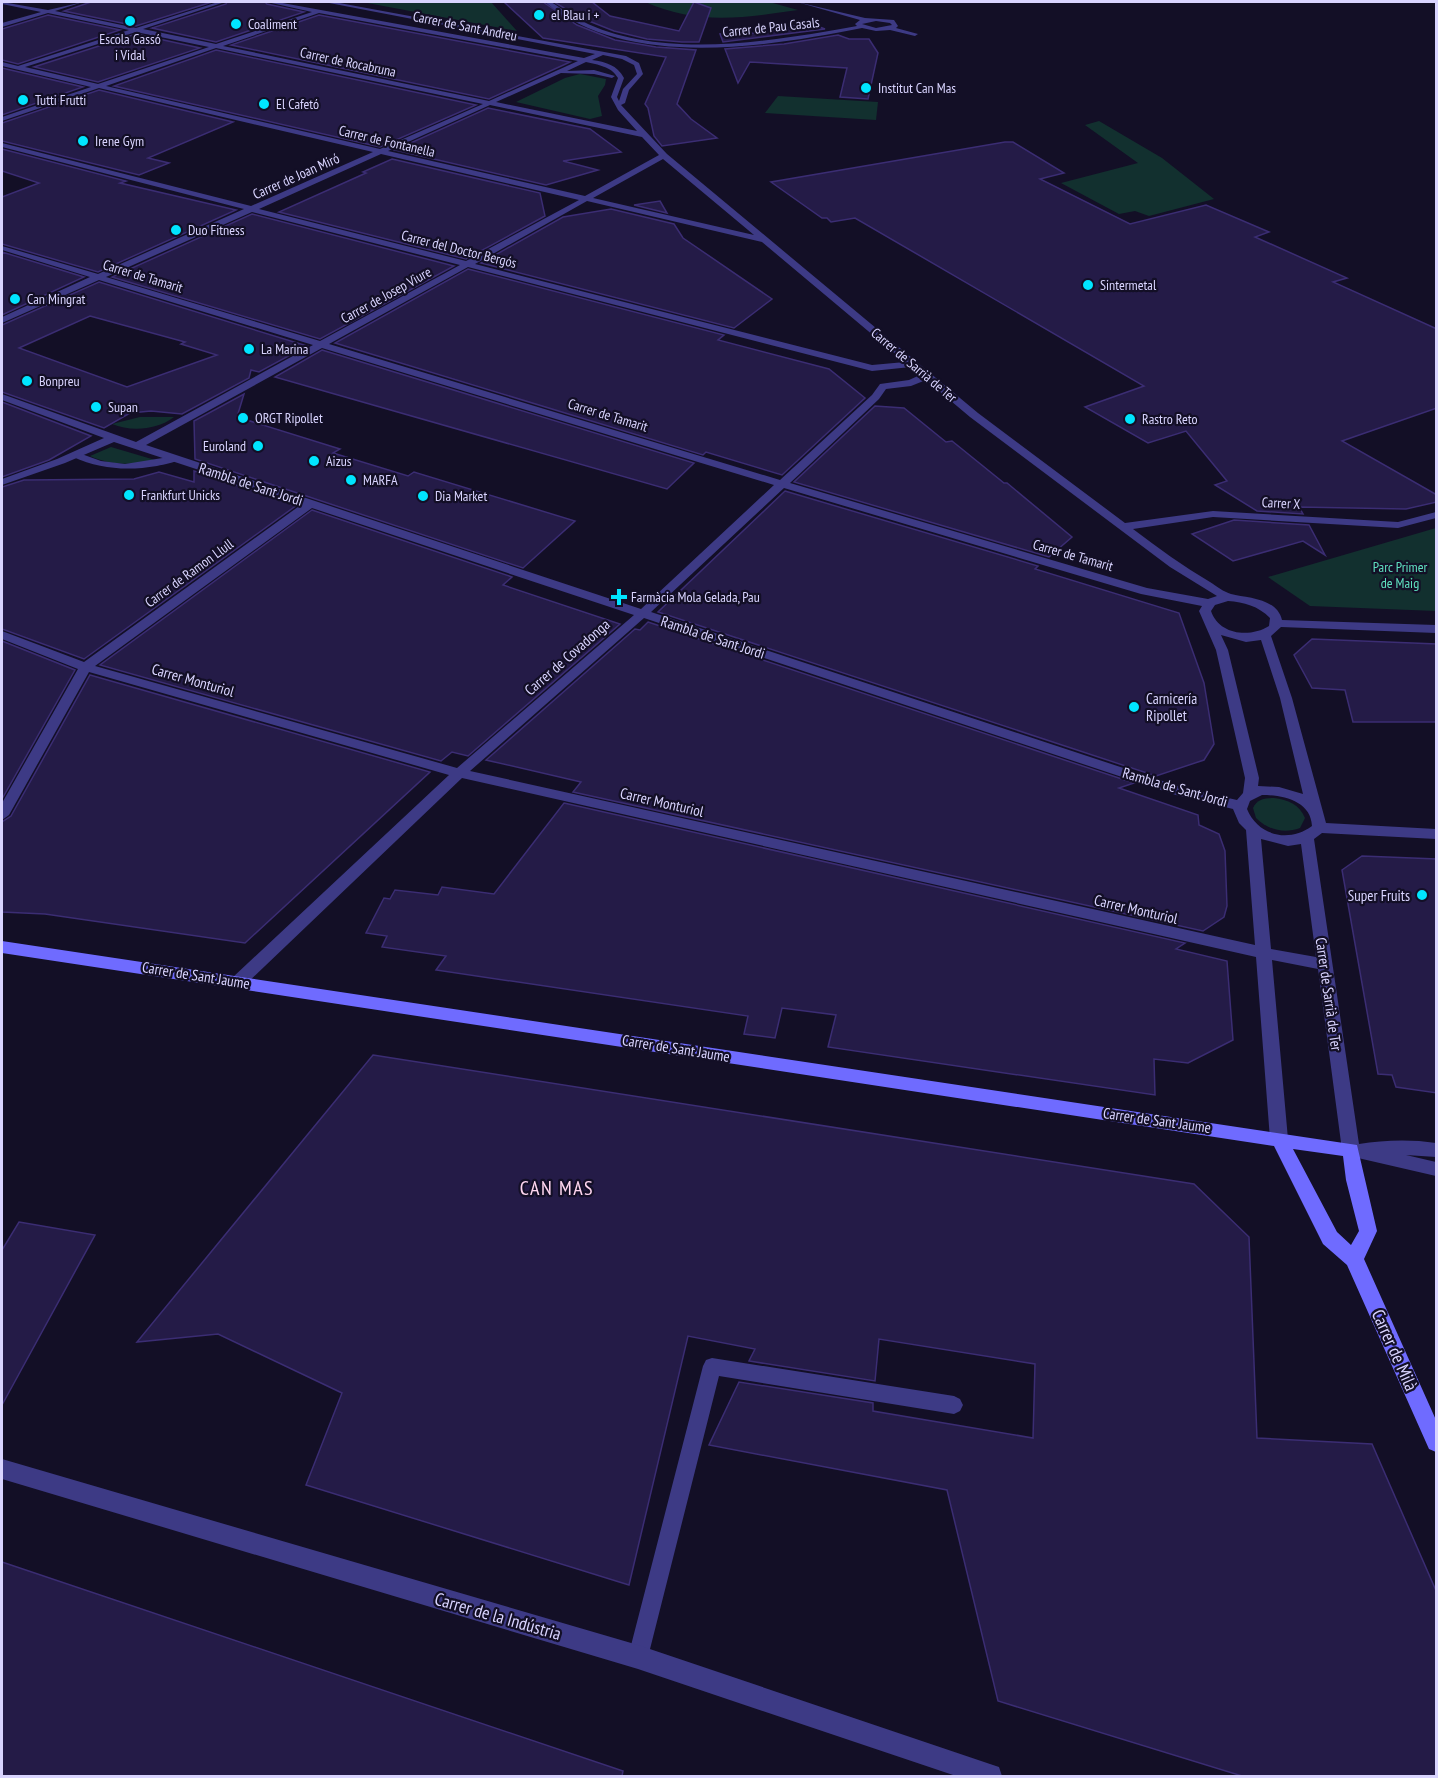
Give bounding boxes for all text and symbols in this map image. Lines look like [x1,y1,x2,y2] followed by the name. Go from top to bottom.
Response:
[551,6,600,24] place label: el Blau i +
[411,7,519,45] street label: Carrer de Sant Andreu
[532,8,546,22] marker: el Blau i +
[722,13,821,41] street label: Carrer de Pau Casals
[123,14,137,28] marker: Escola Gassó i Vidal
[248,15,297,33] place label: Coaliment
[229,17,243,31] marker: Coaliment
[99,30,161,64] place label: Escola Gassó i Vidal
[298,43,398,81] street label: Carrer de Rocabruna
[878,79,956,97] place label: Institut Can Mas
[859,81,873,95] marker: Institut Can Mas
[35,91,86,109] place label: Tutti Frutti
[16,93,30,107] marker: Tutti Frutti
[276,95,319,113] place label: El Cafetó
[257,97,271,111] marker: El Cafetó
[337,121,437,161] street label: Carrer de Fontanella
[95,132,144,150] place label: Irene Gym
[76,134,90,148] marker: Irene Gym
[250,149,342,203] street label: Carrer de Joan Miró
[188,221,245,239] place label: Duo Fitness
[169,223,183,237] marker: Duo Fitness
[399,226,519,272] street label: Carrer del Doctor Bergós
[101,255,185,297] street label: Carrer de Tamarit
[338,263,435,327] street label: Carrer de Josep Viure
[1100,276,1157,294] place label: Sintermetal
[1081,278,1095,292] marker: Sintermetal
[27,290,86,308] place label: Can Mingrat
[8,292,22,306] marker: Can Mingrat
[867,324,961,406] street label: Carrer de Sarrià de Ter
[261,340,308,358] place label: La Marina
[242,342,256,356] marker: La Marina
[39,372,80,390] place label: Bonpreu
[20,374,34,388] marker: Bonpreu
[566,394,650,436] street label: Carrer de Tamarit
[108,398,138,416] place label: Supan
[89,400,103,414] marker: Supan
[255,409,323,427] place label: ORGT Ripollet
[1142,410,1198,428] place label: Rastro Reto
[236,411,250,425] marker: ORGT Ripollet
[1123,412,1137,426] marker: Rastro Reto
[203,437,246,455] place label: Euroland
[251,439,265,453] marker: Euroland
[326,452,352,470] place label: Aizus
[307,454,321,468] marker: Aizus
[197,458,305,510] street label: Rambla de Sant Jordi
[363,471,398,489] place label: MARFA
[344,473,358,487] marker: MARFA
[141,486,220,504] place label: Frankfurt Unicks
[435,487,487,505] place label: Dia Market
[122,488,136,502] marker: Frankfurt Unicks
[416,489,430,503] marker: Dia Market
[1261,493,1301,513] street label: Carrer X
[141,534,237,611] street label: Carrer de Ramon Llull
[1031,535,1115,575] street label: Carrer de Tamarit
[1373,558,1427,592] park label: Parc Primer de Maig
[631,588,760,606] place label: Farmàcia Mola Gelada, Pau
[612,590,626,604] marker: Farmàcia Mola Gelada, Pau
[659,611,767,663] street label: Rambla de Sant Jordi
[520,615,614,699] street label: Carrer de Covadonga
[150,659,237,701] street label: Carrer Monturiol
[1146,689,1197,725] place label: Carnicería Ripollet
[1127,700,1141,714] marker: Carnicería Ripollet
[1120,763,1230,811] street label: Rambla de Sant Jordi
[618,783,706,821] street label: Carrer Monturiol
[1348,886,1410,905] place label: Super Fruits
[1415,888,1429,902] marker: Super Fruits
[1092,890,1180,928] street label: Carrer Monturiol
[1312,936,1346,1053] street label: Carrer de Sarrià de Ter
[141,957,251,993] street label: Carrer de Sant Jaume
[621,1030,731,1066] street label: Carrer de Sant Jaume
[1102,1103,1212,1137] street label: Carrer de Sant Jaume
[520,1175,594,1201] district label: CAN MAS
[1367,1306,1423,1394] street label: Carrer de Milà
[432,1587,564,1645] street label: Carrer de la Indústria

